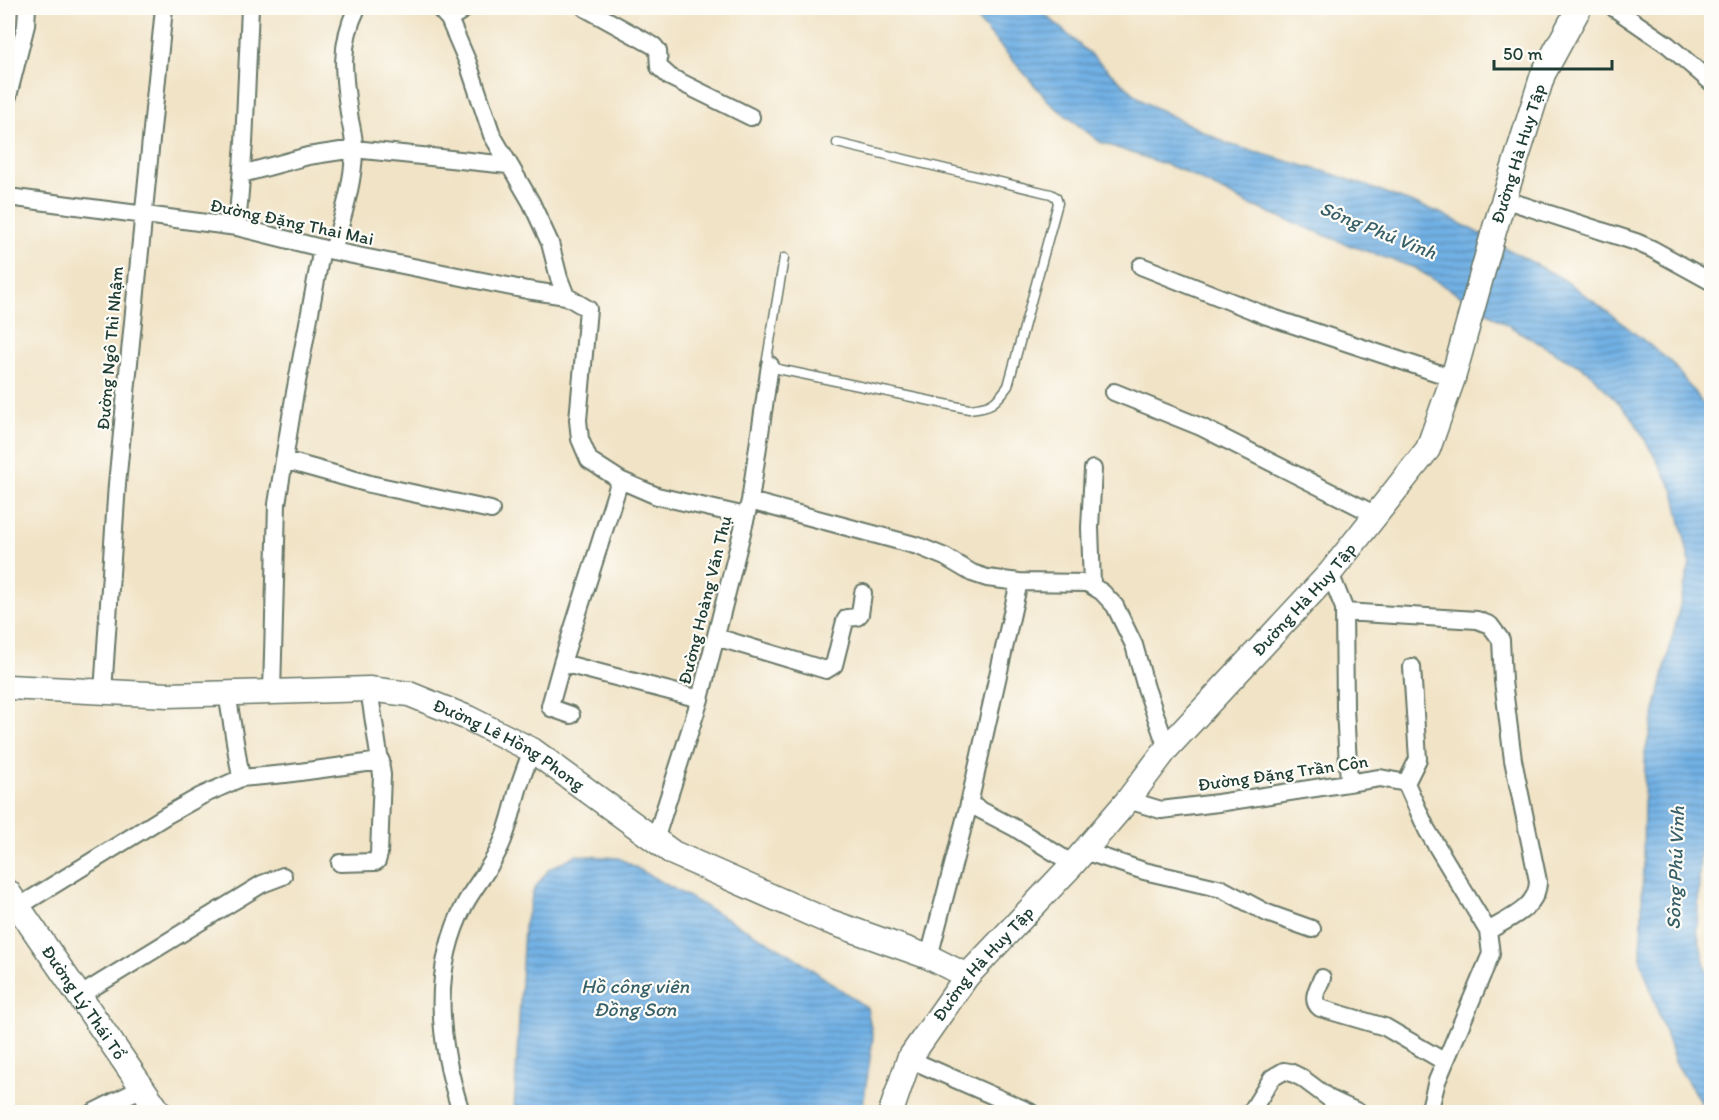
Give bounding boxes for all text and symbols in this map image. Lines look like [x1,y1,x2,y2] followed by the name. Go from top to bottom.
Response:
[1494,33,1612,71] scale bar
[1503,43,1543,65] text: 50 m
[1486,81,1550,226] street label: Đường Hà Huy Tập
[208,194,376,250] street label: Đường Đặng Thai Mai
[1316,196,1440,265] water label: Sông Phú Vinh
[92,265,128,431] street label: Đường Ngô Thì Nhậm
[673,513,737,687] street label: Đường Hoàng Văn Thụ
[1247,538,1361,661] street label: Đường Hà Huy Tập
[430,694,590,796] street label: Đường Lê Hồng Phong
[1196,750,1370,796] street label: Đường Đặng Trần Côn
[1661,805,1689,930] water label: Sông Phú Vinh
[928,901,1039,1026] street label: Đường Hà Huy Tập
[37,941,131,1064] street label: Đường Lý Thái Tổ
[581,974,689,1021] water label: Hồ công viên Đồng Sơn

